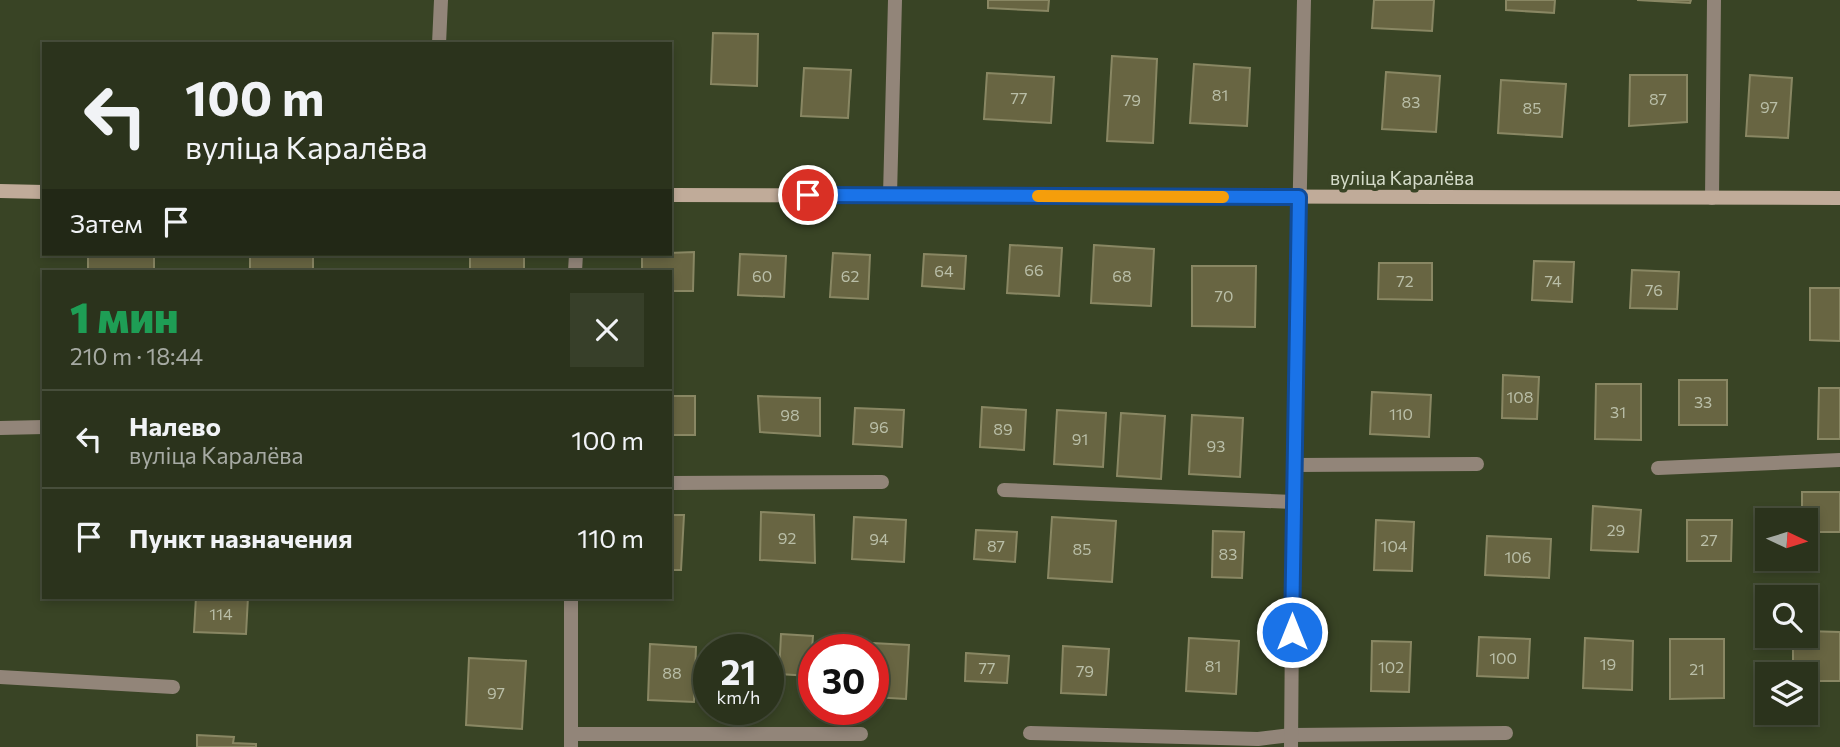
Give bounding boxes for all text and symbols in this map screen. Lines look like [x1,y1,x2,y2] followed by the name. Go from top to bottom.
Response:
[185,66,324,126] text: 100 m
[70,70,161,161] icon: left
[1212,85,1228,104] house number: 81
[1011,88,1027,107] house number: 77
[1649,89,1667,108] house number: 87
[1123,90,1141,109] house number: 79
[1402,92,1420,111] house number: 83
[1760,97,1778,116] house number: 97
[1523,98,1541,117] house number: 85
[185,126,428,166] text: вуліца Каралёва
[778,165,838,225] pin
[1330,166,1474,189] street label: вуліца Каралёва
[789,176,827,214] icon: arrive
[157,203,195,241] icon: arrive
[70,207,143,238] text: Затем
[1024,260,1044,279] house number: 66
[934,261,954,280] house number: 64
[752,266,772,285] house number: 60
[841,266,859,285] house number: 62
[1112,266,1132,285] house number: 68
[1396,271,1414,290] house number: 72
[1544,271,1562,290] house number: 74
[1645,280,1663,299] house number: 76
[1215,286,1233,305] house number: 70
[70,290,179,342] text: 1 мин
[570,293,644,367] button: close
[70,342,203,370] text: 210 m · 18:44
[1507,387,1534,406] house number: 108
[1694,392,1712,411] house number: 33
[1610,402,1626,421] house number: 31
[1389,404,1413,423] house number: 110
[780,405,800,424] house number: 98
[129,410,221,441] text: Налево
[869,417,889,436] house number: 96
[993,419,1013,438] house number: 89
[70,420,108,458] icon: left
[571,424,644,455] text: 100 m
[1072,429,1088,448] house number: 91
[1207,436,1225,455] house number: 93
[129,441,303,469] text: вуліца Каралёва
[1755,508,1818,570] north arrow
[1755,508,1818,725] map controls
[70,518,108,556] icon: arrive
[1607,520,1625,539] house number: 29
[129,522,353,553] text: Пункт назначения
[577,522,644,553] text: 110 m
[778,528,796,547] house number: 92
[869,529,889,548] house number: 94
[1700,530,1718,549] house number: 27
[987,536,1005,555] house number: 87
[1381,536,1408,555] house number: 104
[1073,539,1091,558] house number: 85
[1219,544,1237,563] house number: 83
[1505,547,1532,566] house number: 106
[1755,585,1818,648] button: search
[1255,595,1329,669] position arrow
[209,604,233,623] house number: 114
[798,634,889,725] speed limit sign: 30
[1489,648,1517,667] house number: 100
[721,649,756,692] text: 21
[1600,654,1616,673] house number: 19
[1205,656,1221,675] house number: 81
[1378,657,1404,676] house number: 102
[979,658,995,677] house number: 77
[1689,659,1705,678] house number: 21
[1076,661,1094,680] house number: 79
[1755,662,1818,725] button: layers
[662,663,682,682] house number: 88
[487,683,505,702] house number: 97
[717,686,760,708] text: km/h

